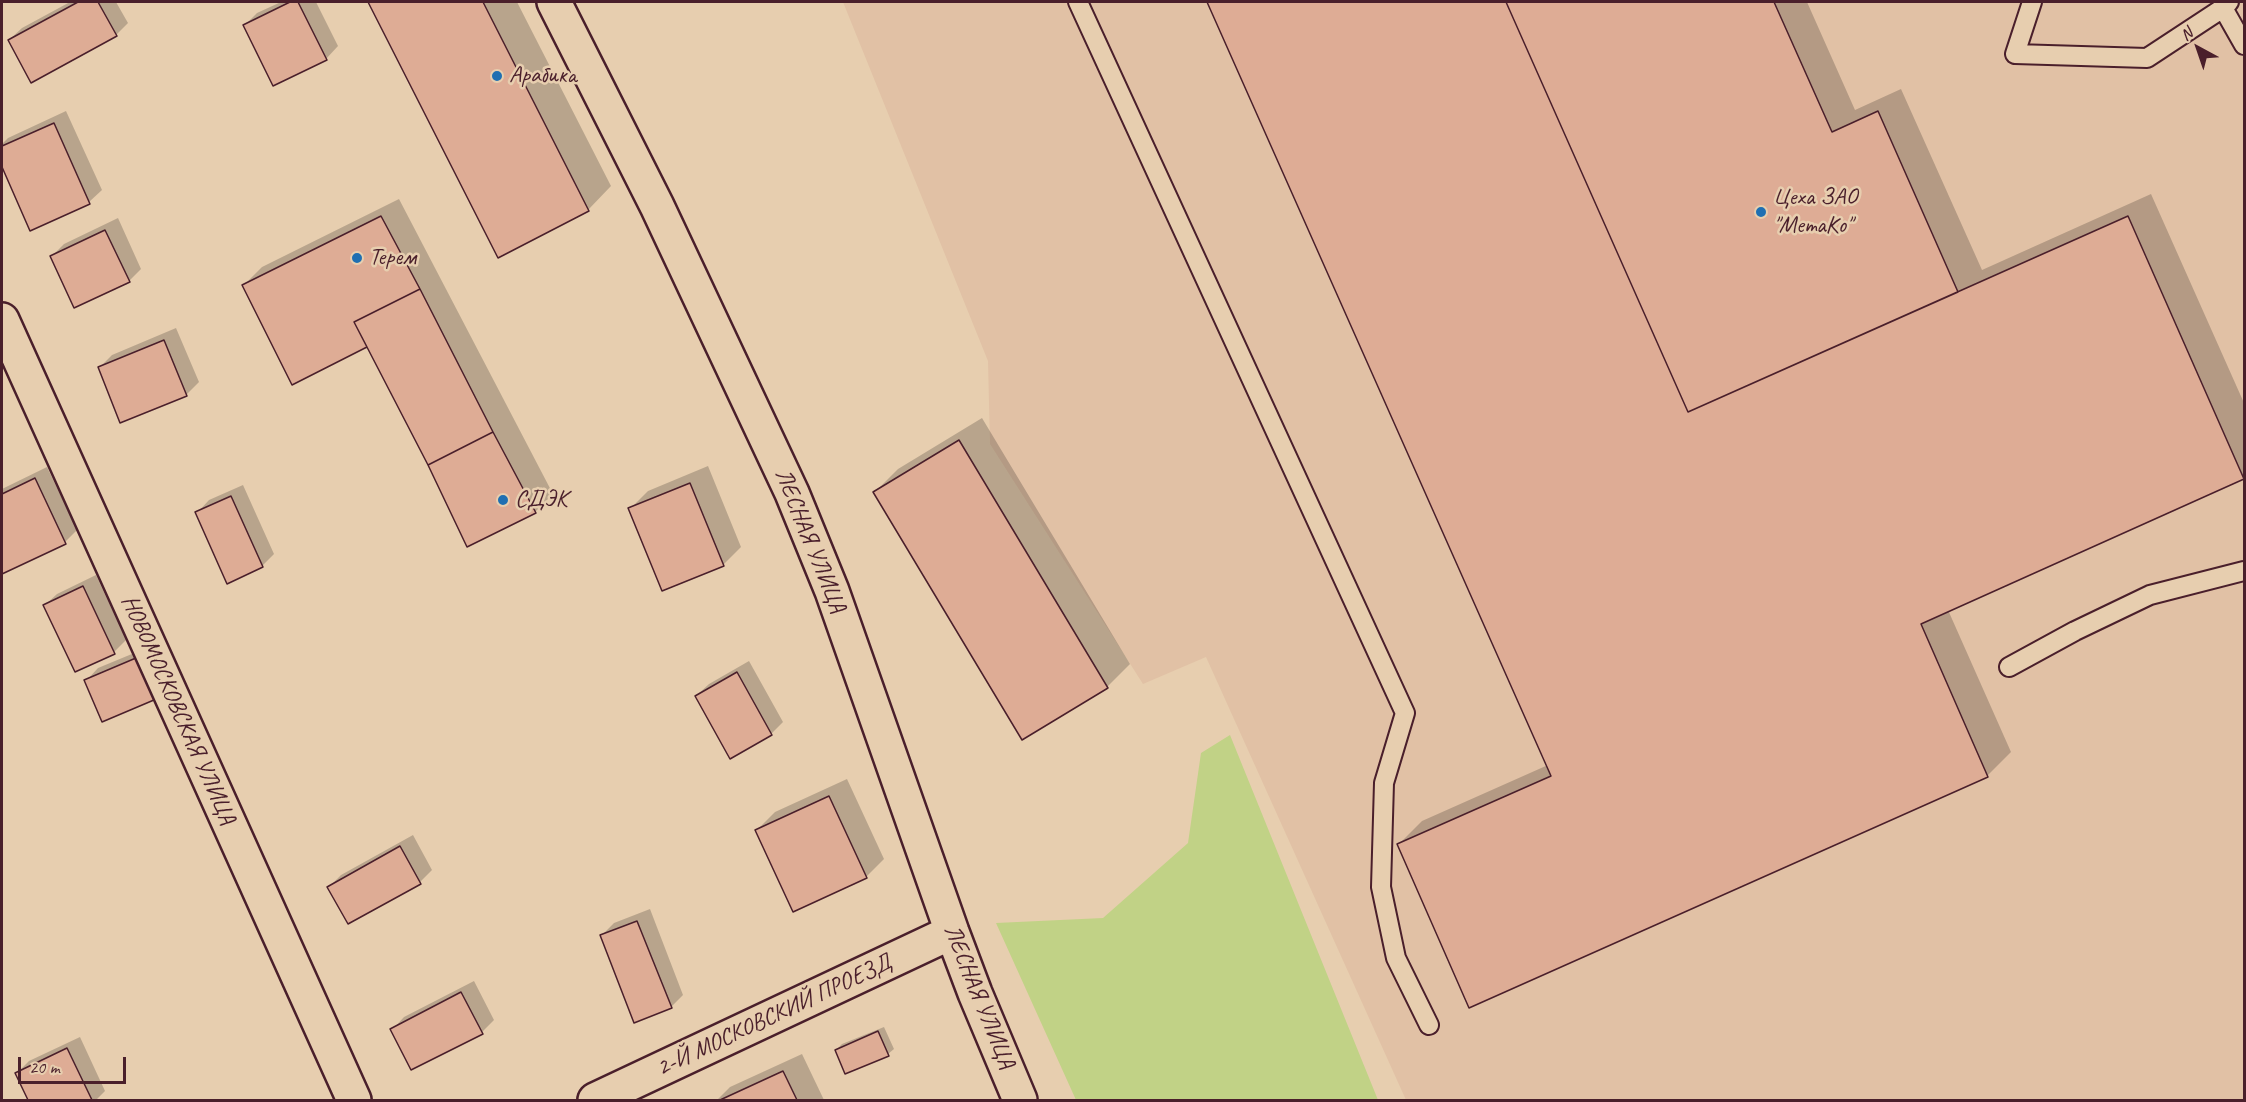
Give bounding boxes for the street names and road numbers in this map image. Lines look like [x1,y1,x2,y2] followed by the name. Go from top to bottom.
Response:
[768,465,852,617] street label: ЛЕСНАЯ УЛИЦА
[114,591,242,829] street label: НОВОМОСКОВСКАЯ УЛИЦА
[937,921,1021,1073] street label: ЛЕСНАЯ УЛИЦА
[652,949,896,1083] street label: 2-Й МОСКОВСКИЙ ПРОЕЗД

